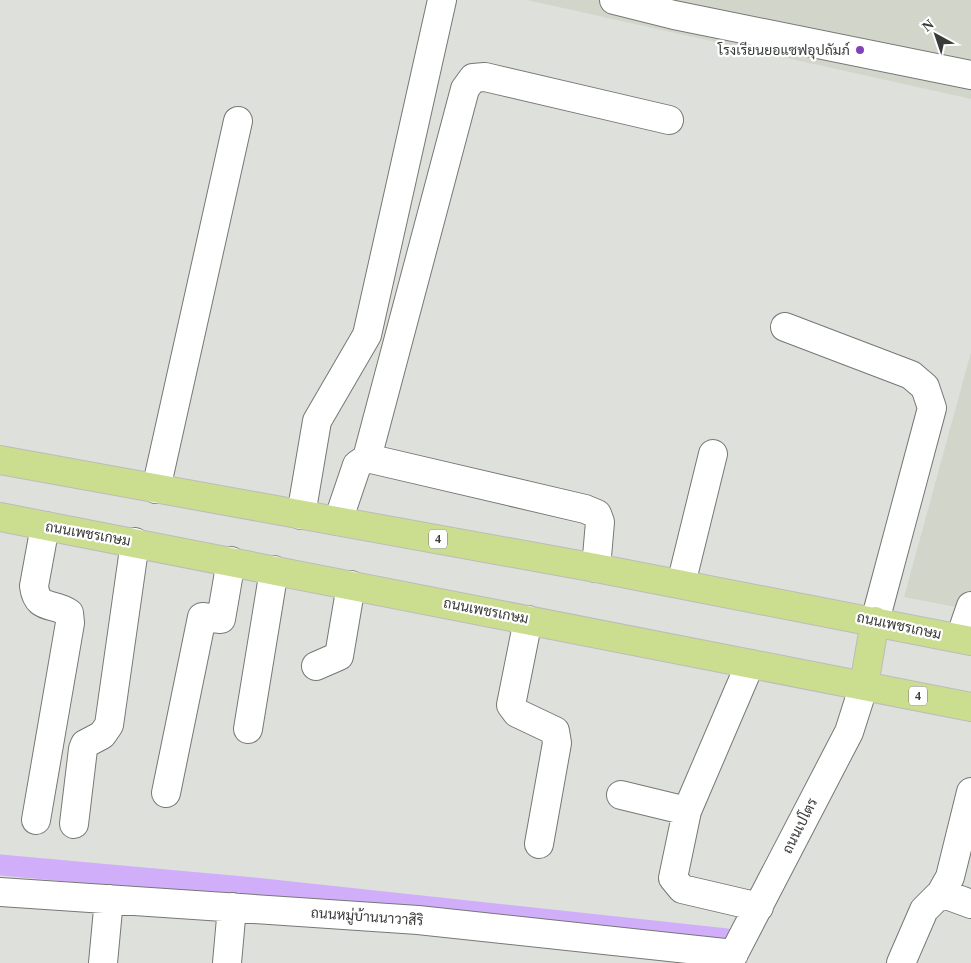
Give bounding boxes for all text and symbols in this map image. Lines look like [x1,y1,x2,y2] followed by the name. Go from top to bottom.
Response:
[911,10,961,60] north arrow
[919,16,937,34] text: N
[717,41,850,60] place label: โรงเรียนยอแซฟอุปถัมภ์
[854,44,866,56] marker: โรงเรียนยอแซฟอุปถัมภ์
[44,519,132,549] street label: ถนนเพชรเกษม
[429,530,447,548] road number: 4
[442,595,530,627] street label: ถนนเพชรเกษม
[855,610,943,642] street label: ถนนเพชรเกษม
[909,686,927,706] road number: 4
[779,795,820,856] street label: ถนนเปโตร
[310,904,424,930] street label: ถนนหมู่บ้านนาวาสิริ

